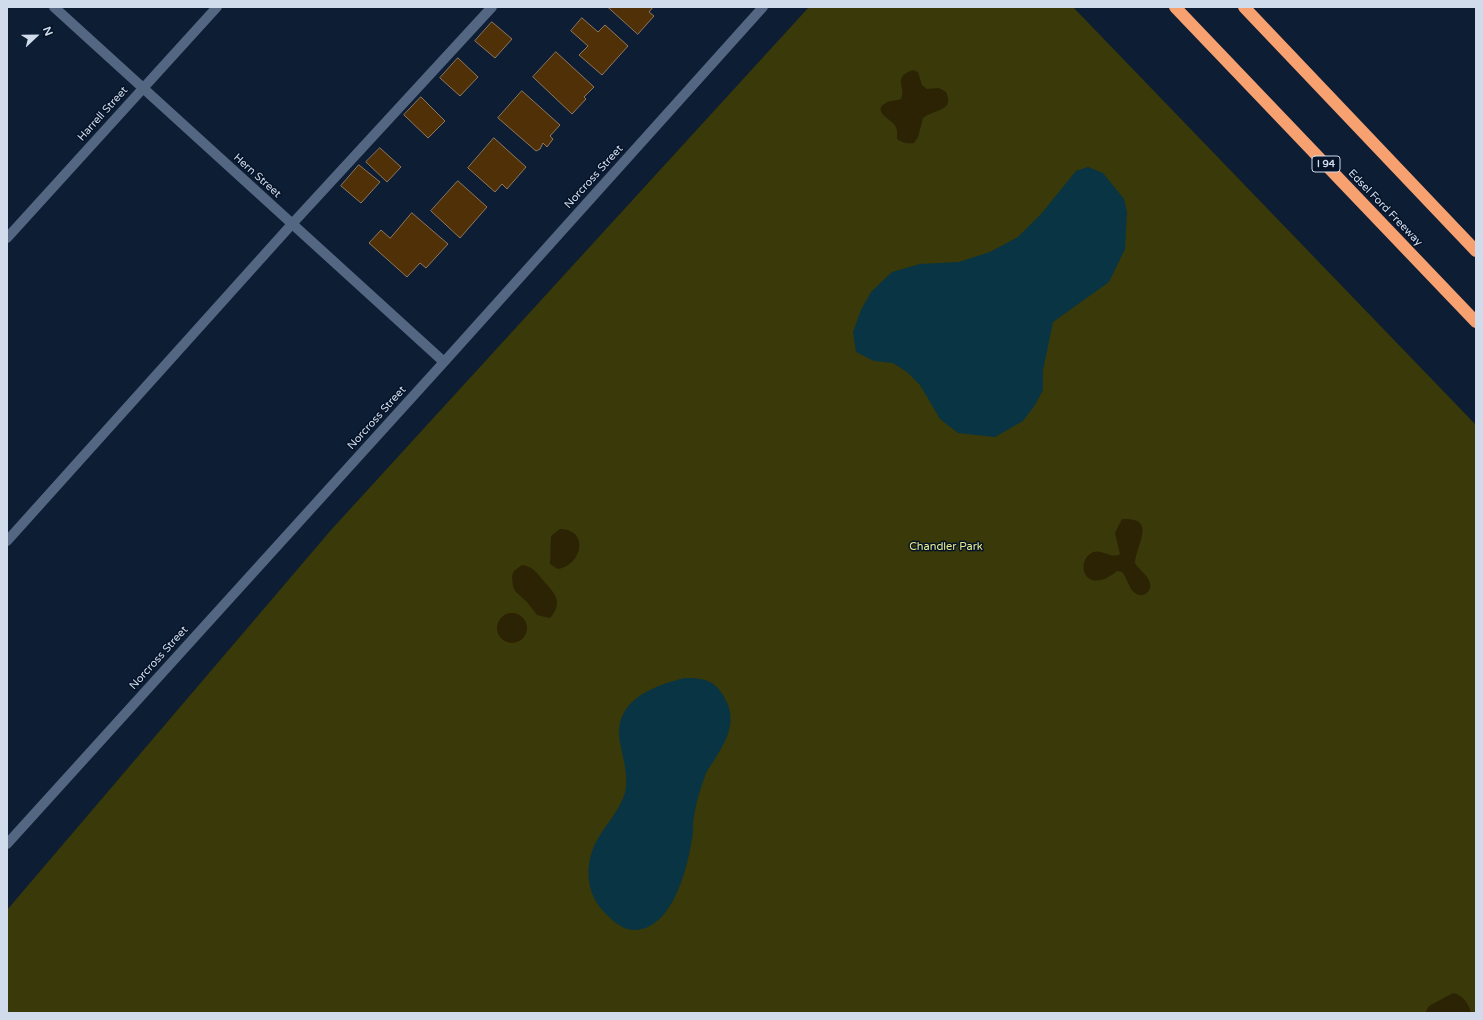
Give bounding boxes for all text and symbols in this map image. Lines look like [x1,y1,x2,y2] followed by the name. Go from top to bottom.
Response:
[16,16,56,56] north arrow
[40,25,55,38] text: N
[75,84,131,144] street label: Harrell Street
[562,143,626,211] street label: Norcross Street
[230,151,284,201] street label: Hern Street
[1312,156,1340,172] road number: I 94
[1345,167,1425,249] street label: Edsel Ford Freeway
[345,384,409,452] street label: Norcross Street
[909,540,983,554] park label: Chandler Park
[127,624,191,692] street label: Norcross Street

